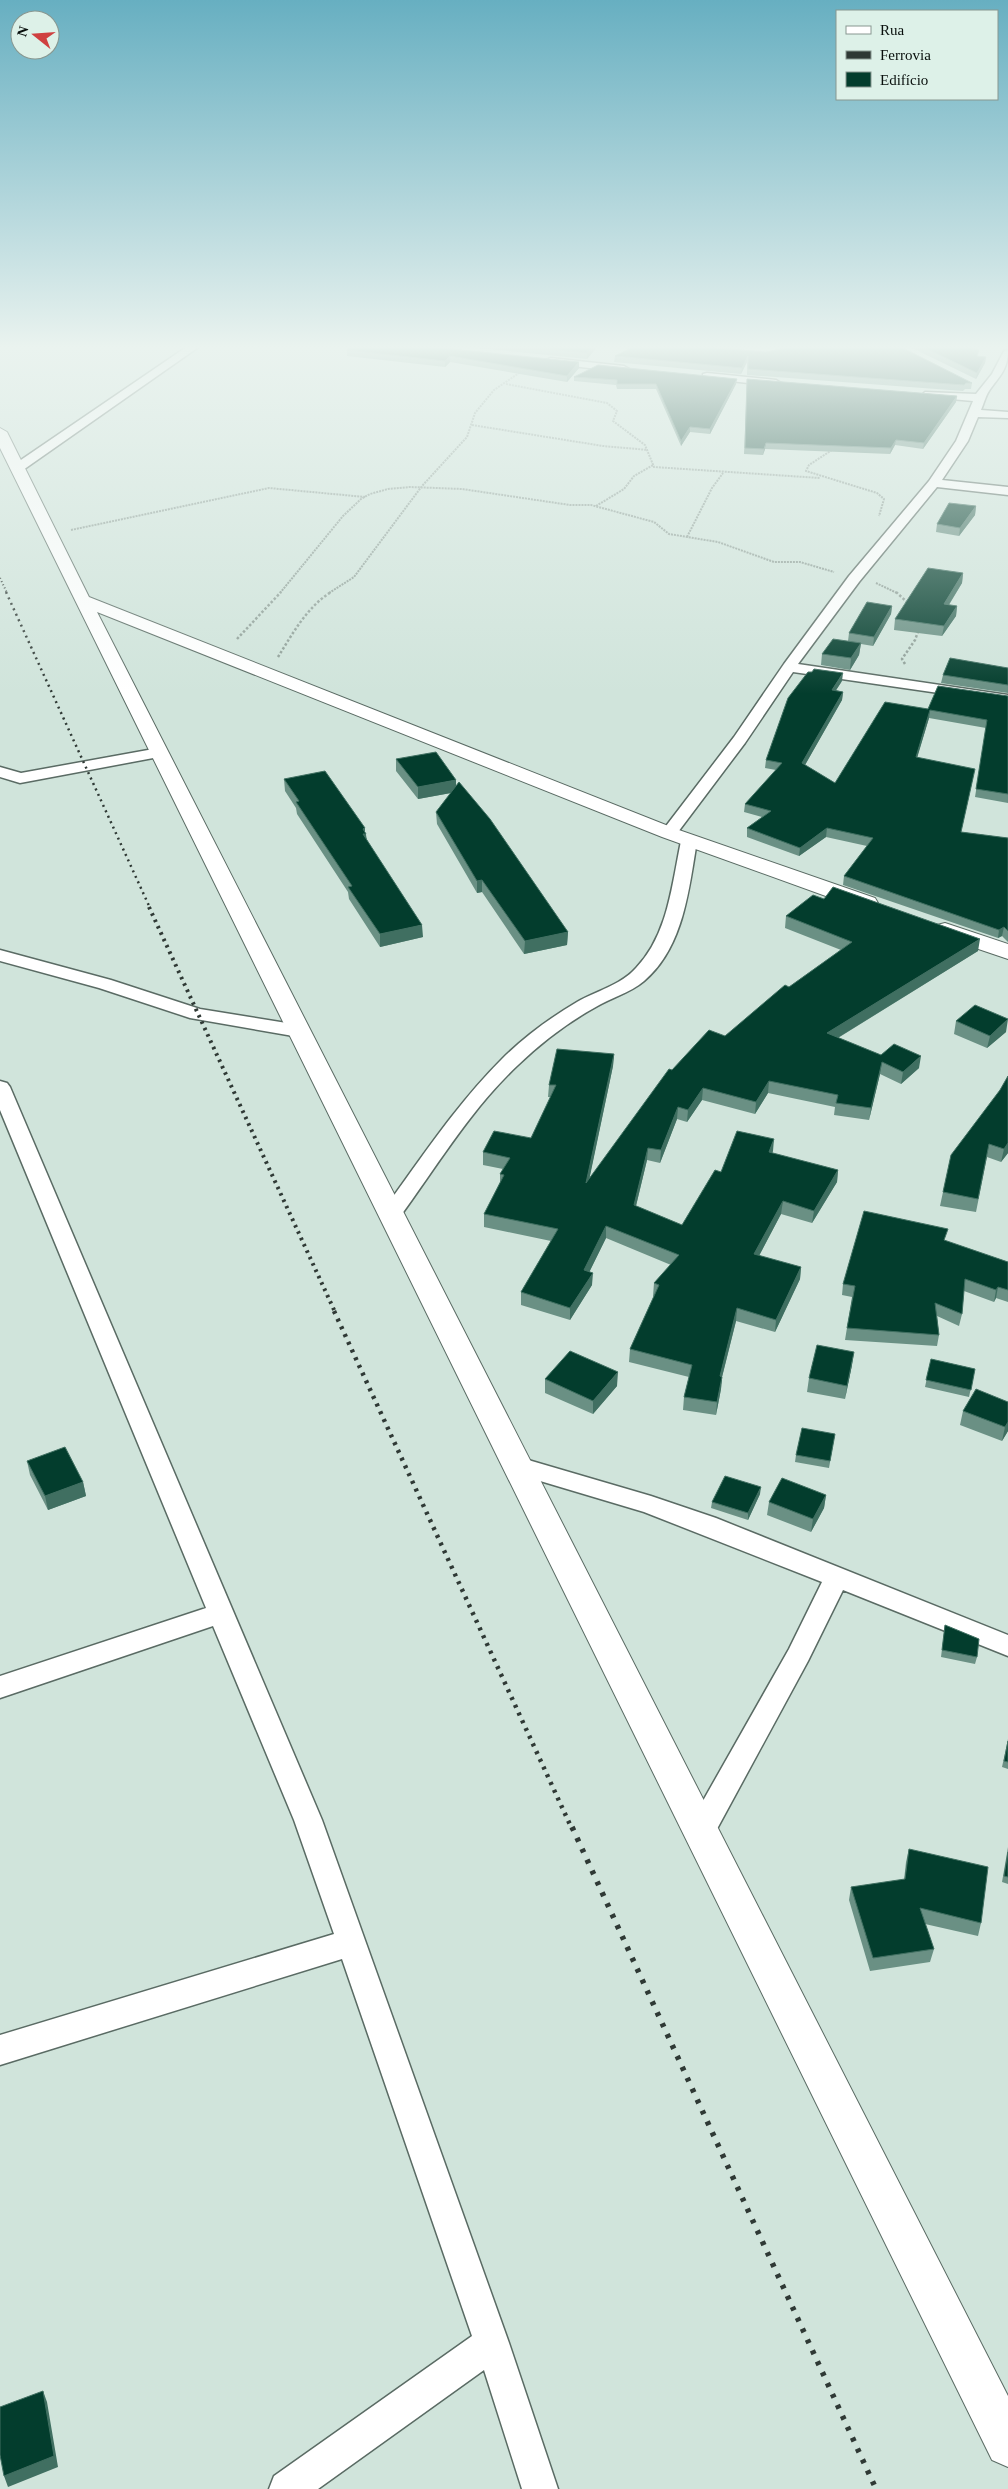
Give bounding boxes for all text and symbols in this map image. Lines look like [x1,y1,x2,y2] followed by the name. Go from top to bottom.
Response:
[10,10,60,60] north arrow
[836,10,998,100] legend
[880,22,905,38] text: Rua
[14,24,32,38] text: N
[880,47,931,63] text: Ferrovia
[880,72,928,88] text: Edifício

